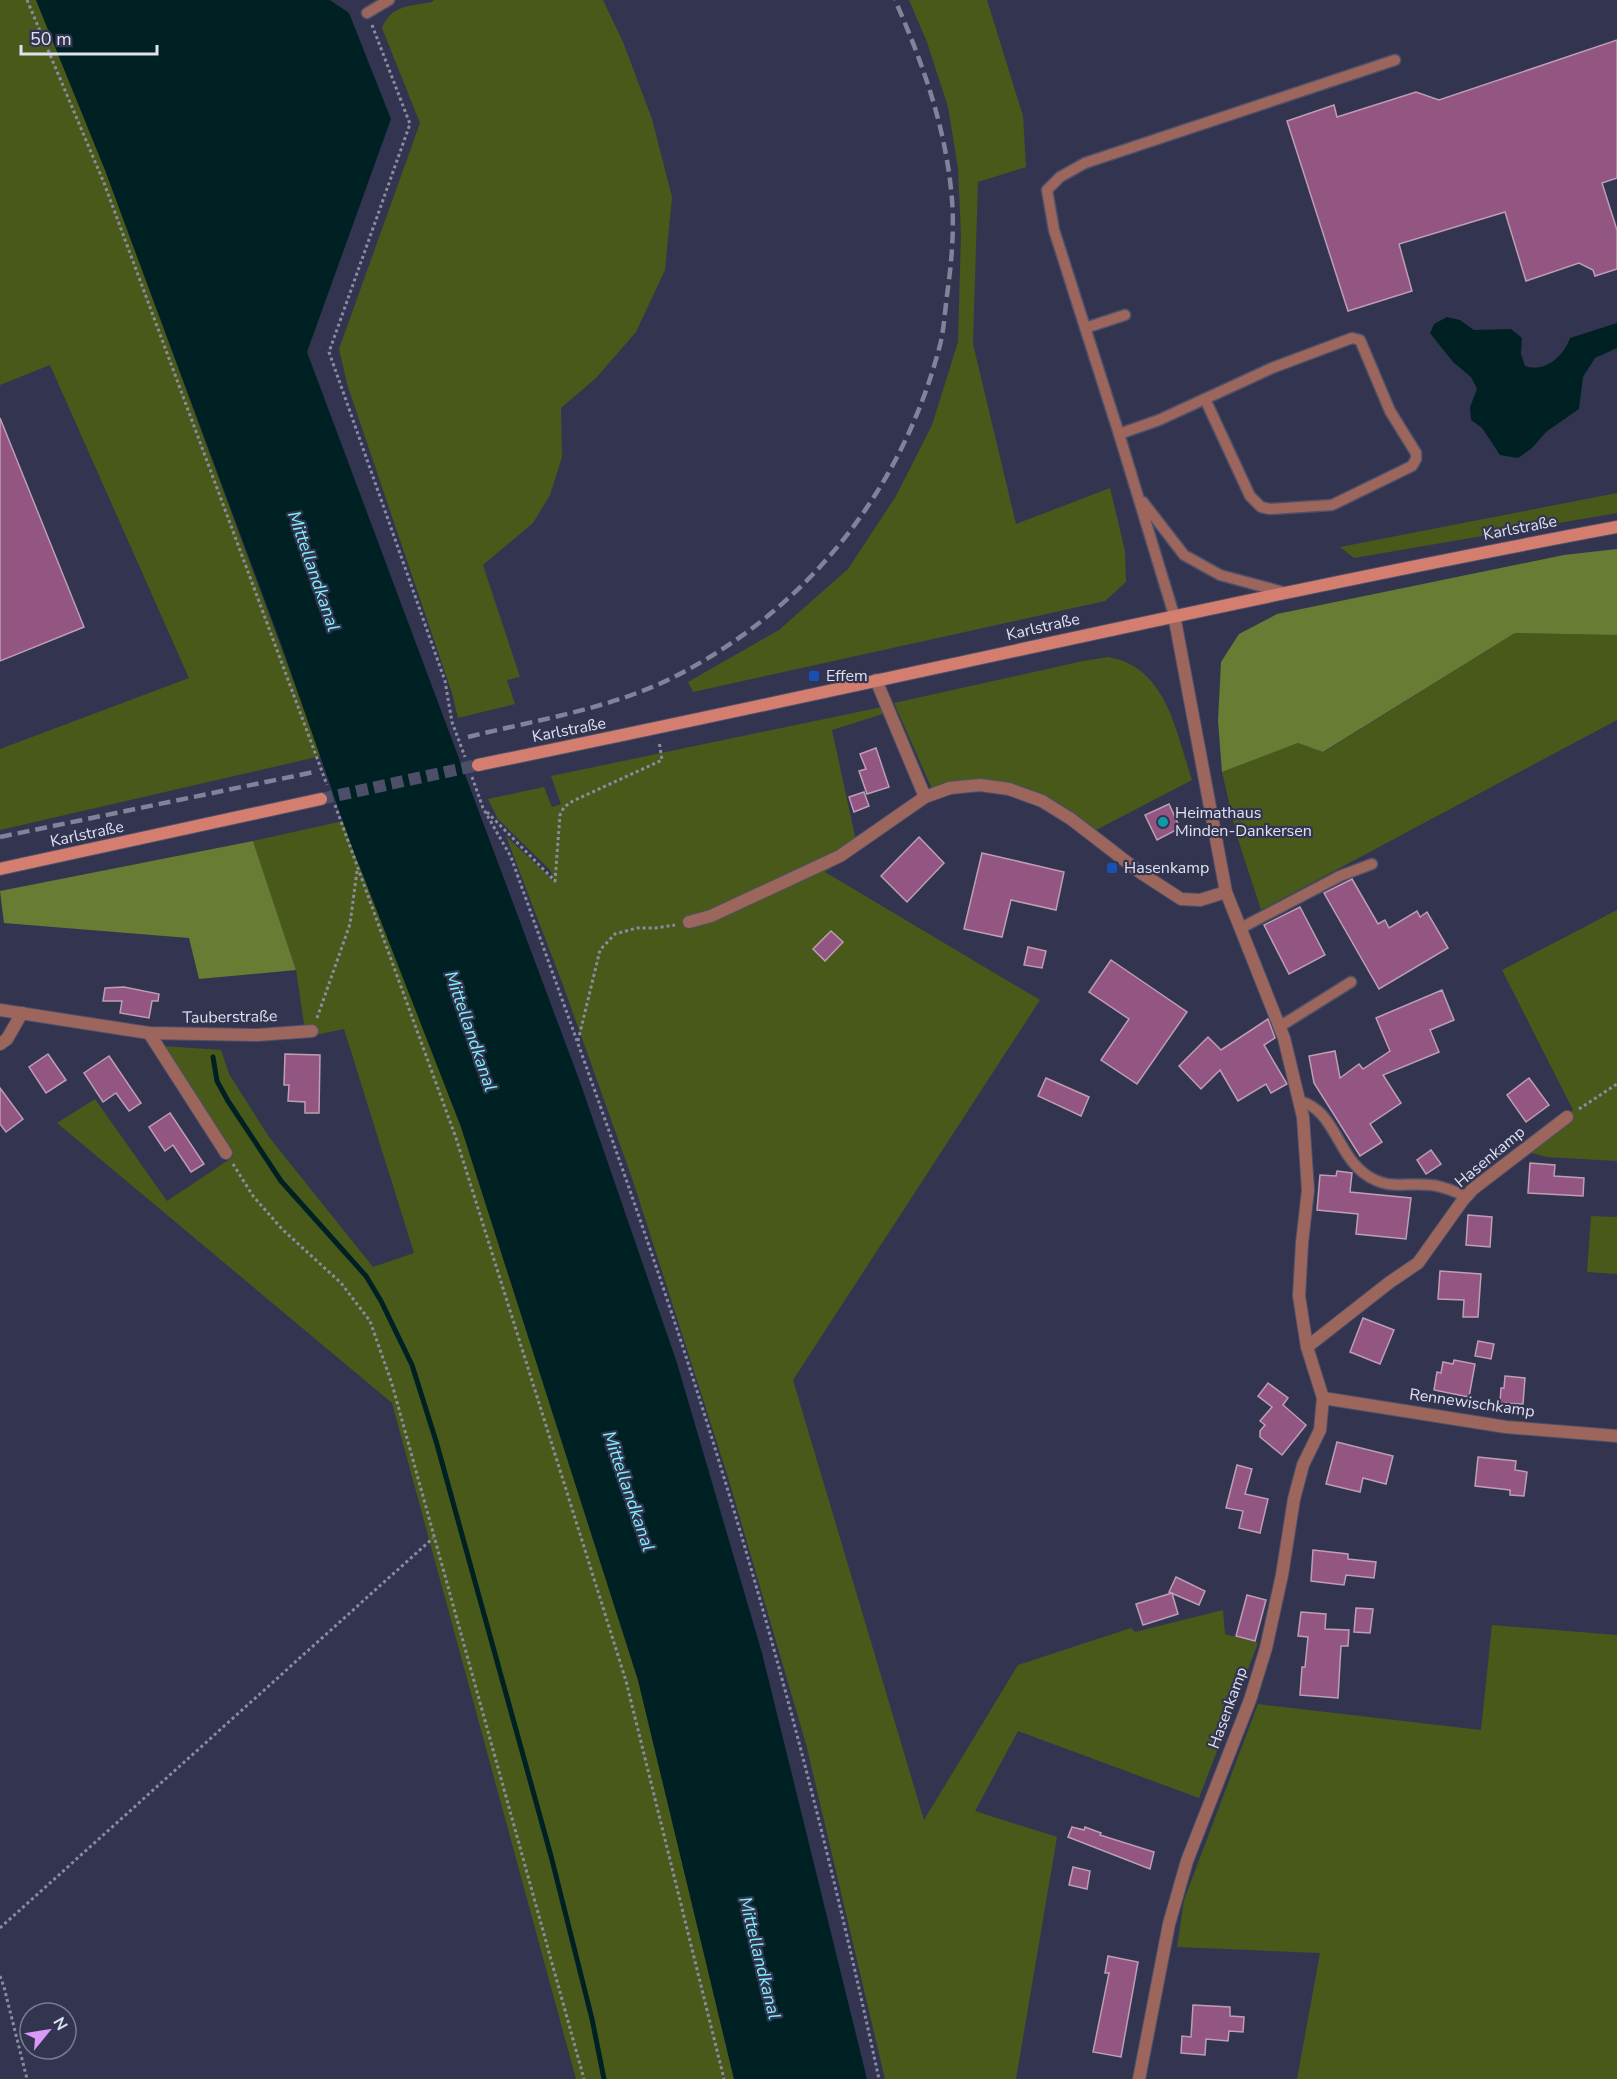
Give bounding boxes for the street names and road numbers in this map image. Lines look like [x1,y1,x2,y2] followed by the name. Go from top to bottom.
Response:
[1481,510,1559,546] street label: Karlstraße
[1004,608,1082,646] street label: Karlstraße
[530,712,608,748] street label: Karlstraße
[48,815,126,853] street label: Karlstraße
[182,1005,278,1029] street label: Tauberstraße
[1450,1121,1530,1193] street label: Hasenkamp
[1408,1383,1536,1423] street label: Rennewischkamp
[1203,1664,1253,1752] street label: Hasenkamp

